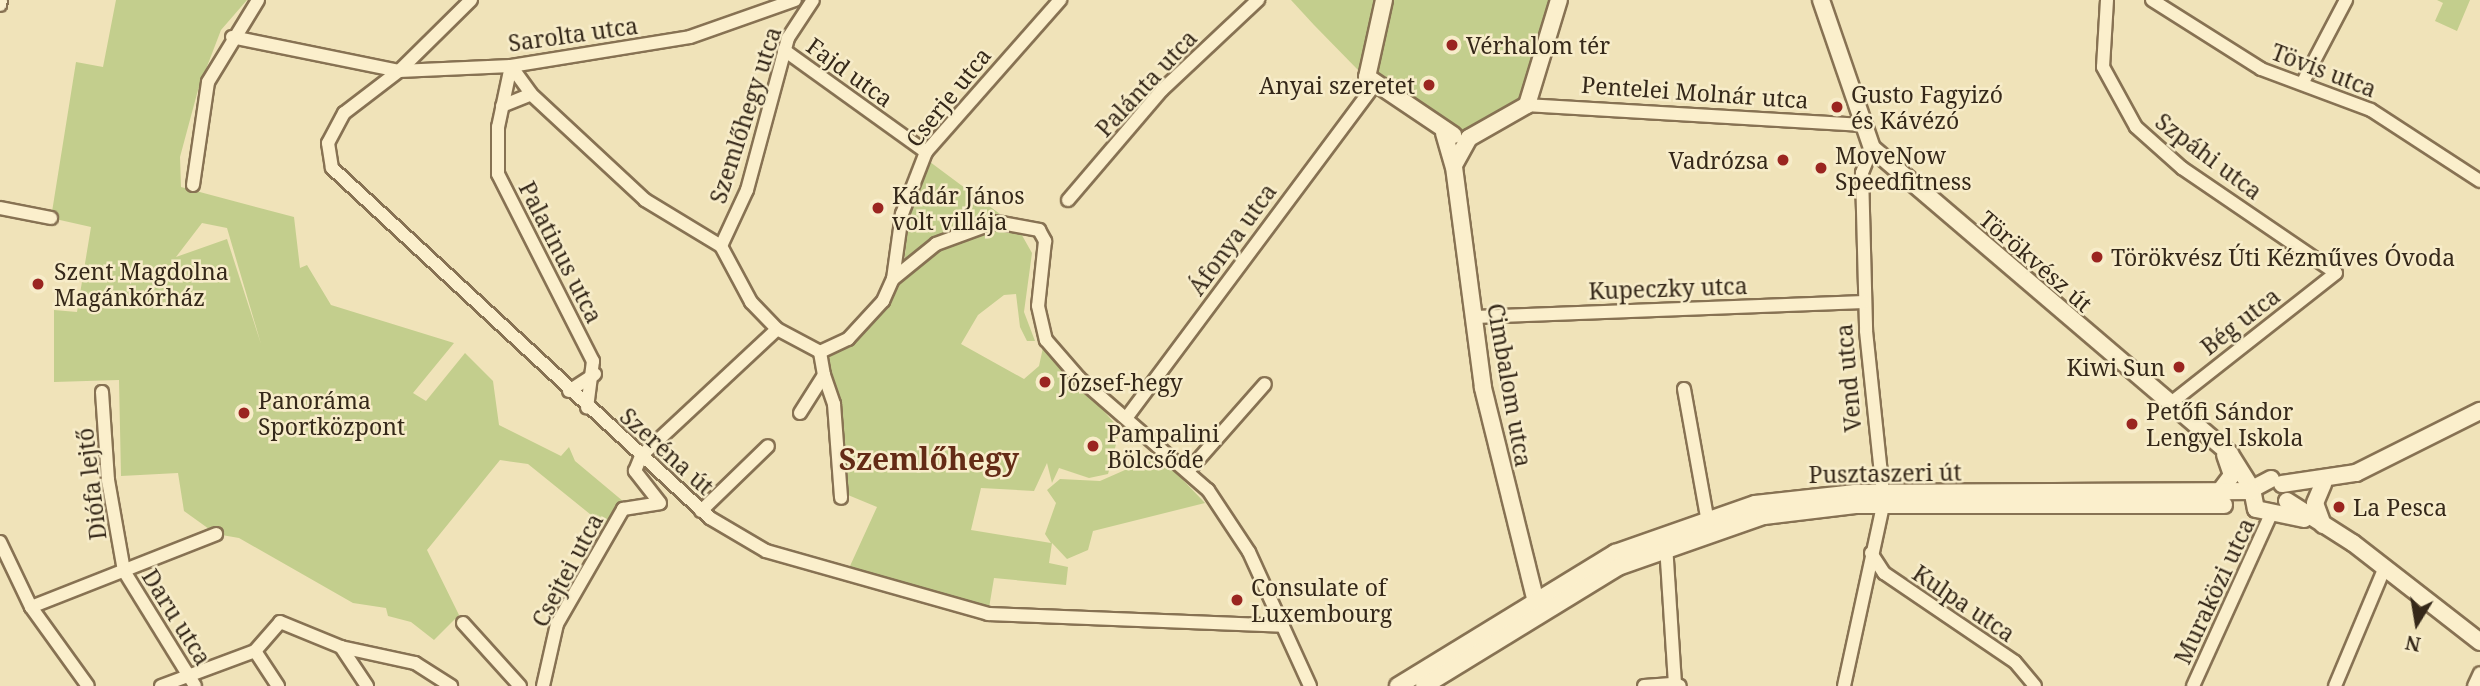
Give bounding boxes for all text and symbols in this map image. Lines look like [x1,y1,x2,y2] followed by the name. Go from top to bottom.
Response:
[506,11,640,57] street label: Sarolta utca
[703,23,787,207] street label: Szemlőhegy utca
[1090,24,1202,142] street label: Palánta utca
[1466,31,1610,59] place label: Vérhalom tér
[802,32,898,112] street label: Fajd utca
[1444,37,1460,53] marker: Vérhalom tér
[2268,37,2380,103] street label: Tövis utca
[900,42,996,152] street label: Cserje utca
[1580,70,1810,114] street label: Pentelei Molnár utca
[1259,71,1415,99] place label: Anyai szeretet
[1421,77,1437,93] marker: Anyai szeretet
[1851,80,2003,134] place label: Gusto Fagyizó és Kávézó
[1829,99,1845,115] marker: Gusto Fagyizó és Kávézó
[2150,107,2268,205] street label: Szpáhi utca
[1835,141,1972,195] place label: MoveNow Speedfitness
[1669,146,1769,174] place label: Vadrózsa
[1775,152,1791,168] marker: Vadrózsa
[1813,160,1829,176] marker: MoveNow Speedfitness
[513,177,609,327] street label: Palatinus utca
[1182,178,1282,300] street label: Áfonya utca
[892,181,1025,235] place label: Kádár János volt villája
[870,200,886,216] marker: Kádár János volt villája
[1974,205,2098,317] street label: Törökvész út
[2111,243,2455,271] place label: Törökvész Úti Kézműves Óvoda
[2089,249,2105,265] marker: Törökvész Úti Kézműves Óvoda
[54,257,229,311] place label: Szent Magdolna Magánkórház
[1588,271,1748,305] street label: Kupeczky utca
[28,274,48,294] marker: Szent Magdolna Magánkórház
[2195,282,2285,360] street label: Bég utca
[1482,301,1538,469] street label: Cimbalom utca
[1830,323,1866,433] street label: Vend utca
[2066,353,2165,381] place label: Kiwi Sun
[2171,359,2187,375] marker: Kiwi Sun
[1059,368,1183,396] place label: József-hegy
[1037,374,1053,390] marker: József-hegy
[258,386,405,440] place label: Panoráma Sportközpont
[2146,397,2303,451] place label: Petőfi Sándor Lengyel Iskola
[615,402,719,500] street label: Szeréna út
[236,405,252,421] marker: Panoráma Sportközpont
[2124,416,2140,432] marker: Petőfi Sándor Lengyel Iskola
[1107,419,1219,473] place label: Pampalini Bölcsőde
[70,427,112,541] street label: Diófa lejtő
[1085,438,1101,454] marker: Pampalini Bölcsőde
[839,441,1019,477] district label: Szemlőhegy
[1808,458,1962,488] street label: Pusztaszeri út
[2353,493,2447,521] place label: La Pesca
[2331,499,2347,515] marker: La Pesca
[526,509,608,631] street label: Csejtei utca
[2168,514,2260,668] street label: Muraközi utca
[1908,559,2020,647] street label: Kulpa utca
[137,564,217,670] street label: Daru utca
[1251,573,1392,627] place label: Consulate of Luxembourg
[2382,588,2452,658] north arrow
[1229,592,1245,608] marker: Consulate of Luxembourg
[2403,629,2423,658] text: N

